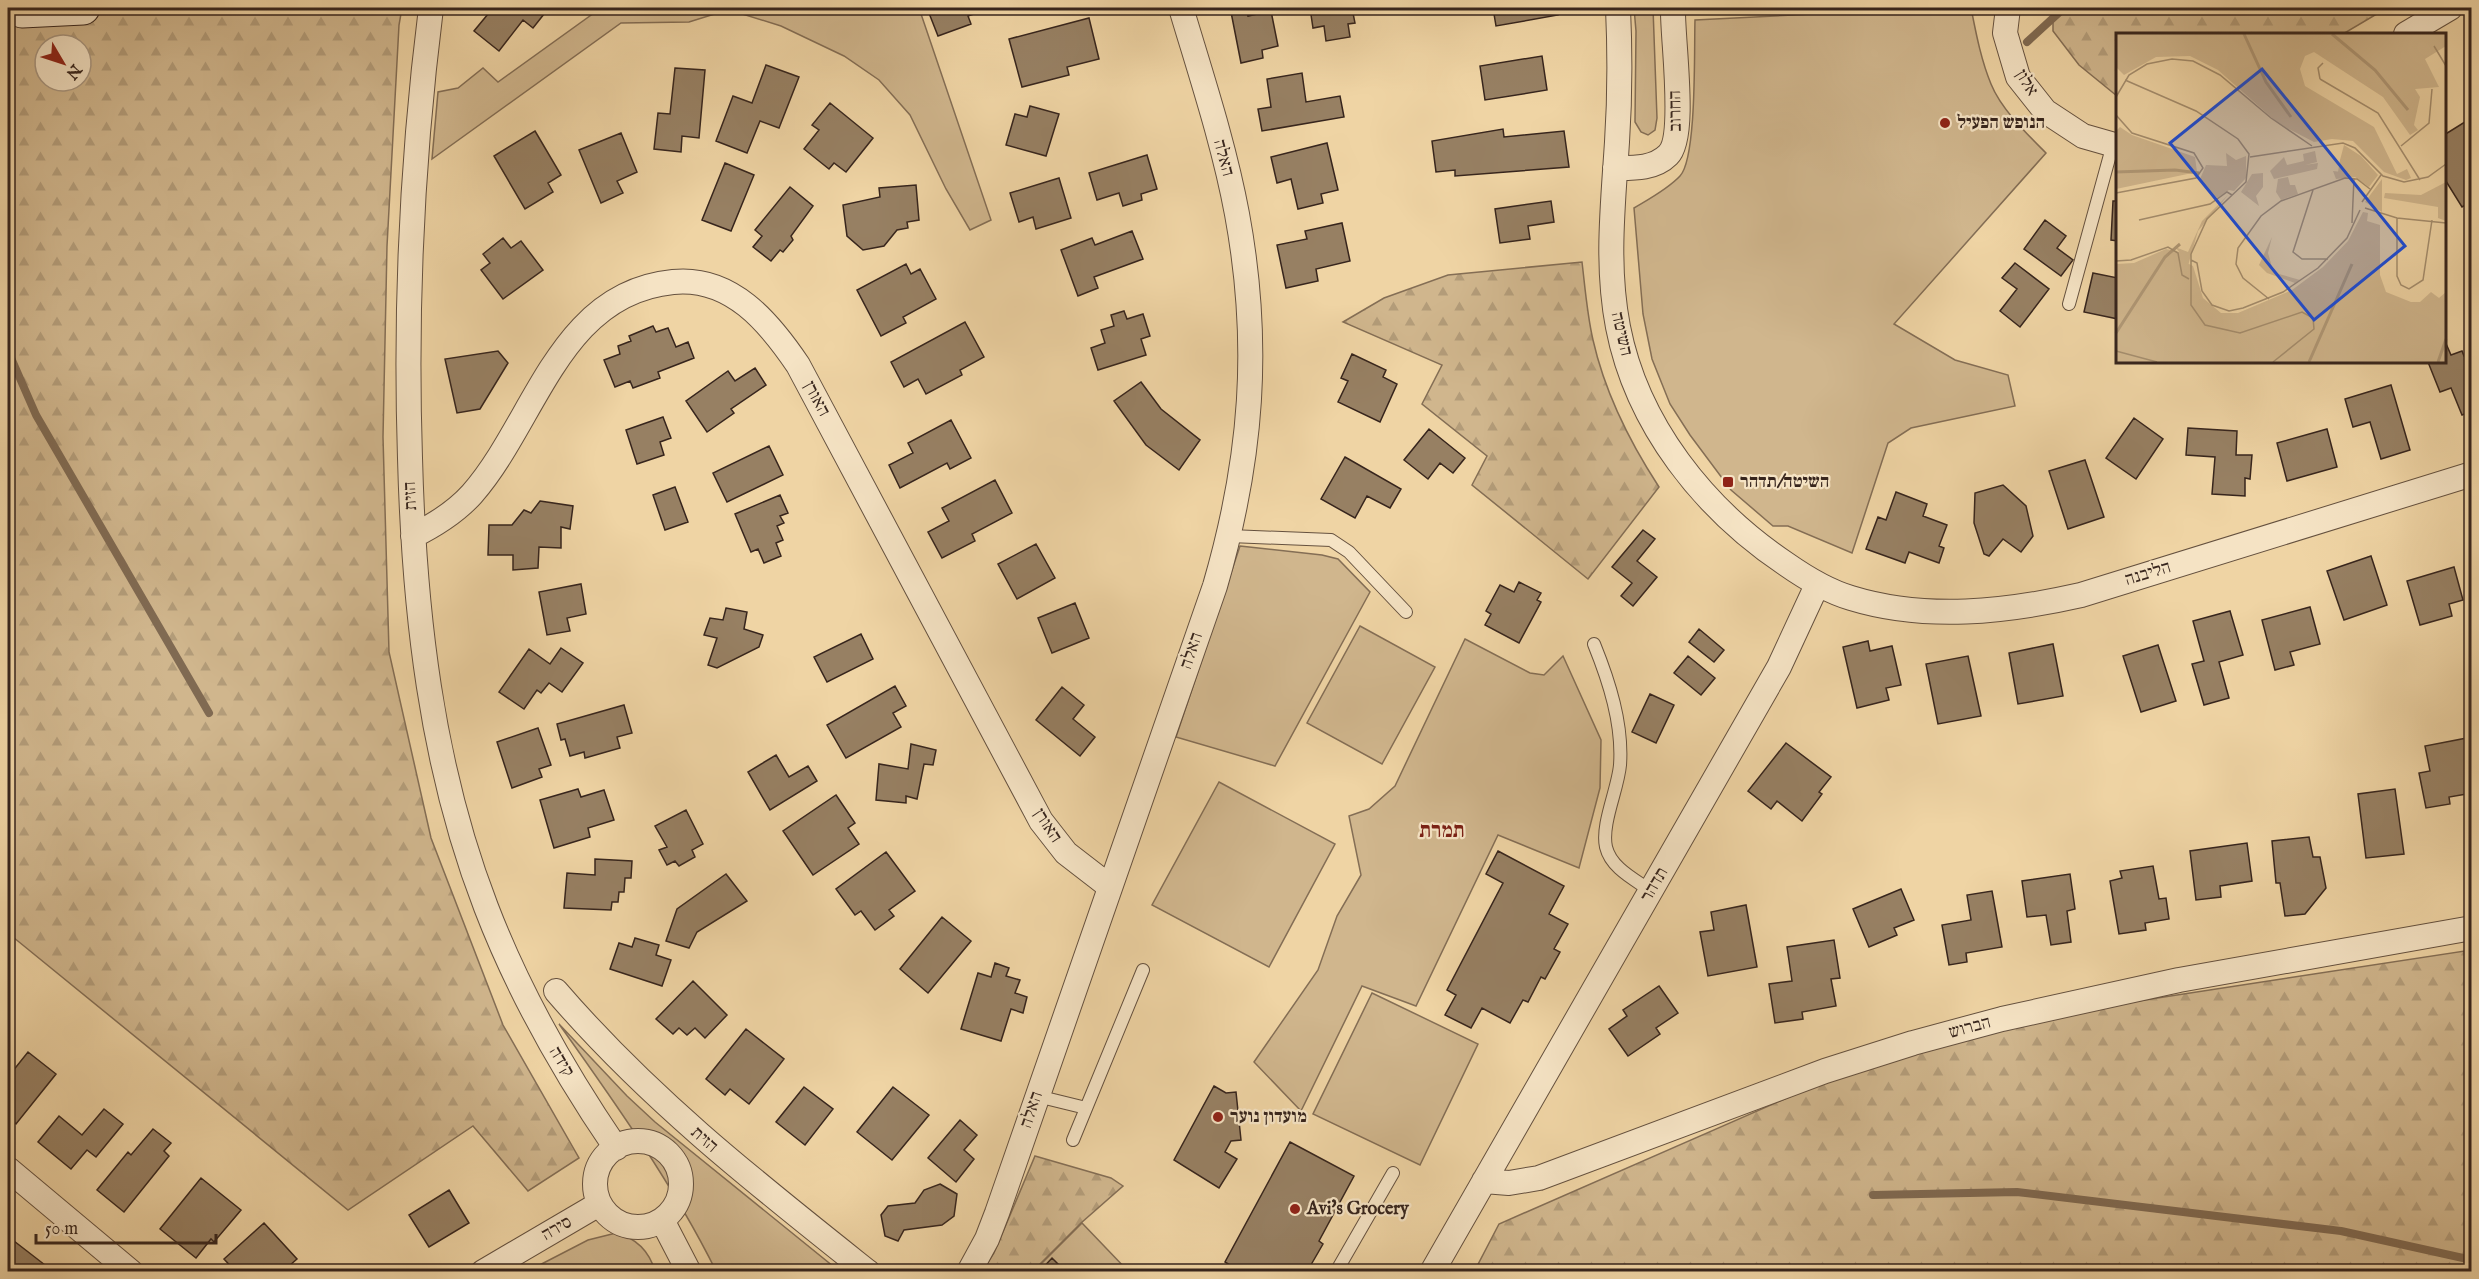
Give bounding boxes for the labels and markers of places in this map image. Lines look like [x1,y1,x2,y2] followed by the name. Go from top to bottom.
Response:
[1957,112,2045,135] place label: הנופש הפעיל
[1938,116,1952,130] marker: הנופש הפעיל
[1740,471,1829,494] place label: השיטה/תדהר
[1721,475,1735,489] marker: השיטה/תדהר
[1230,1106,1307,1129] place label: מועדון נוער
[1211,1110,1225,1124] marker: מועדון נוער
[1306,1198,1410,1221] place label: Avi's Grocery
[1288,1202,1302,1216] marker: Avi's Grocery

